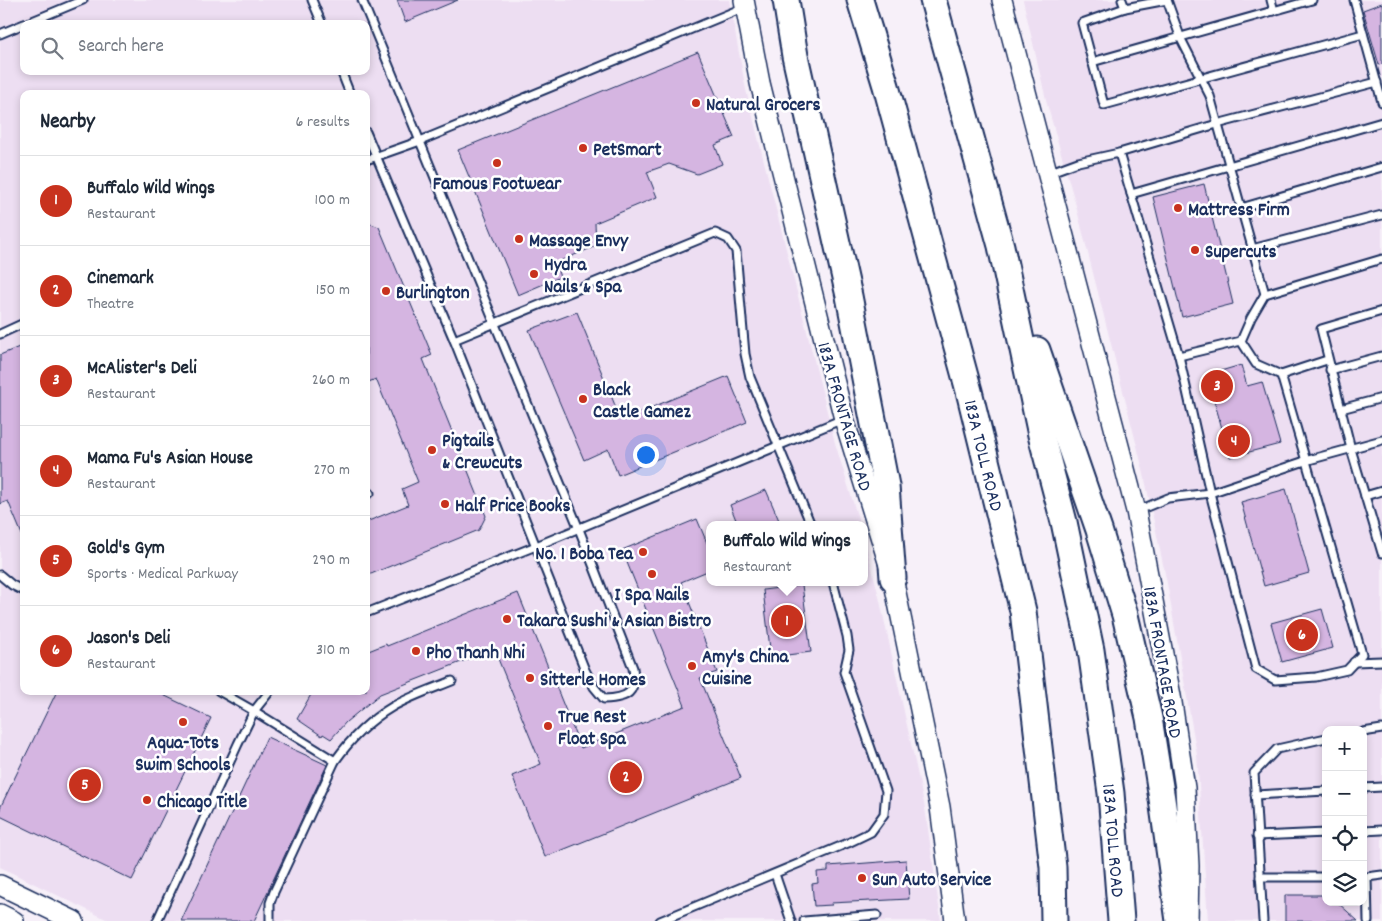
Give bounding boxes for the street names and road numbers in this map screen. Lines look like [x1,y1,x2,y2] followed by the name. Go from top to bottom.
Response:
[808,339,877,495] street label: 183A FRONTAGE ROAD
[955,398,1008,515] street label: 183A TOLL ROAD
[1134,585,1187,741] street label: 183A FRONTAGE ROAD
[1093,782,1129,898] street label: 183A TOLL ROAD

